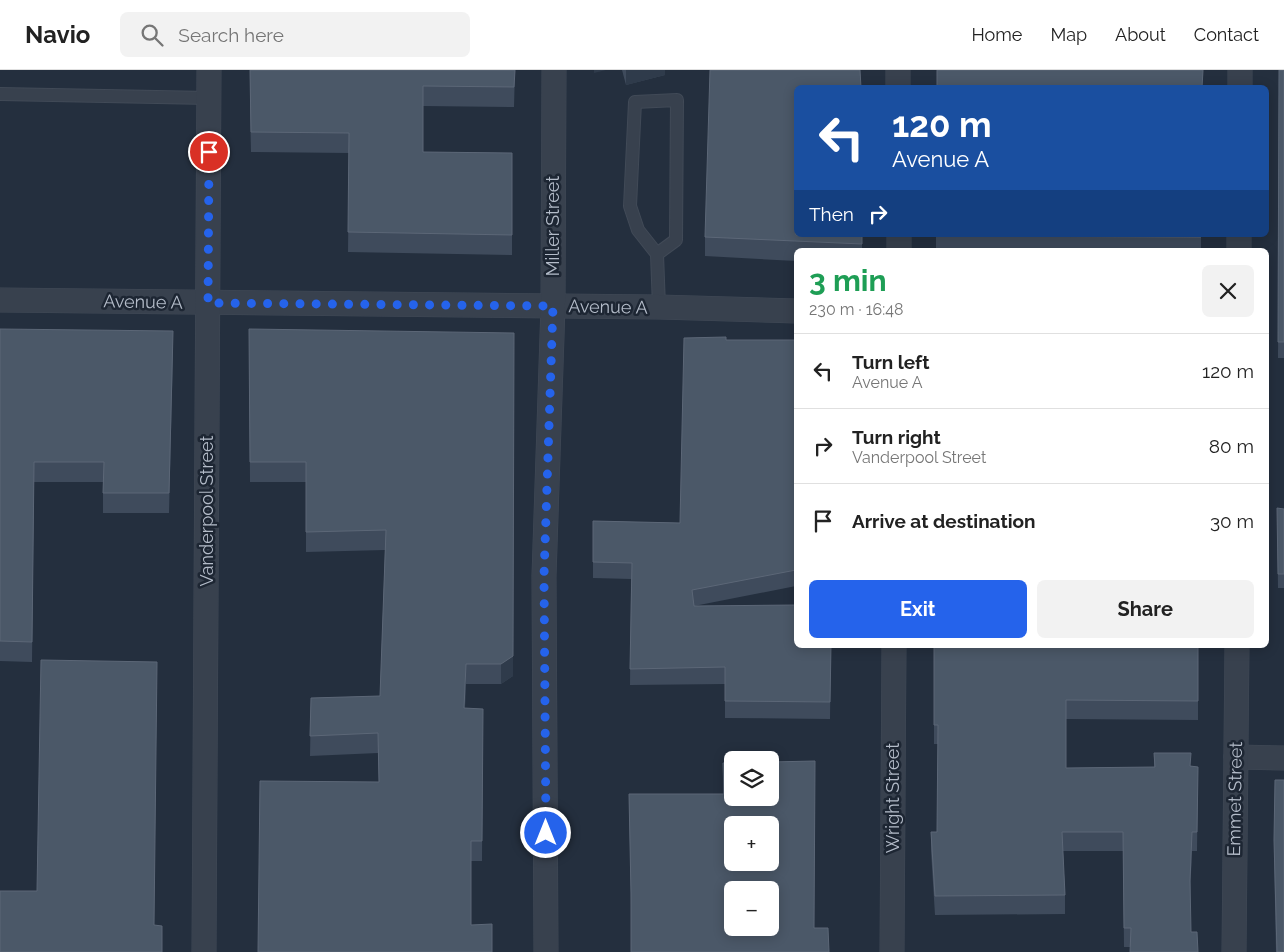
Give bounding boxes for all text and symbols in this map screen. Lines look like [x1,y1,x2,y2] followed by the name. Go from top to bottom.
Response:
[120,12,470,57] search box
[25,20,90,49] text: Navio
[138,21,166,49] icon: search
[178,24,284,46] text: Search here
[971,24,1022,45] text: Home
[1050,24,1087,45] text: Map
[1115,24,1166,45] text: About
[1194,24,1259,45] text: Contact
[892,104,992,145] text: 120 m
[809,105,874,170] icon: left
[188,131,230,173] pin
[195,138,223,166] icon: arrive
[892,146,989,172] text: Avenue A
[542,176,563,276] street label: Miller Street
[864,200,892,228] icon: right
[809,203,854,225] text: Then
[809,263,887,298] text: 3 min
[1202,265,1254,317] button: close
[103,290,183,313] street label: Avenue A
[568,295,648,318] street label: Avenue A
[809,300,903,319] text: 230 m · 16:48
[852,351,929,373] text: Turn left
[809,357,837,385] icon: left
[1202,360,1254,382] text: 120 m
[852,373,923,392] text: Avenue A
[852,426,941,448] text: Turn right
[809,432,837,460] icon: right
[196,435,217,587] street label: Vanderpool Street
[1209,435,1254,457] text: 80 m
[852,448,986,467] text: Vanderpool Street
[809,507,837,535] icon: arrive
[852,510,1036,532] text: Arrive at destination
[1210,510,1254,532] text: 30 m
[809,580,1027,638] button: Exit
[1037,580,1254,638] button: Share
[1223,741,1246,857] street label: Emmet Street
[882,743,903,853] street label: Wright Street
[724,751,779,936] map controls
[724,751,779,806] button: layers
[519,806,571,858] position arrow
[724,816,779,871] button: +
[724,881,779,936] button: −

